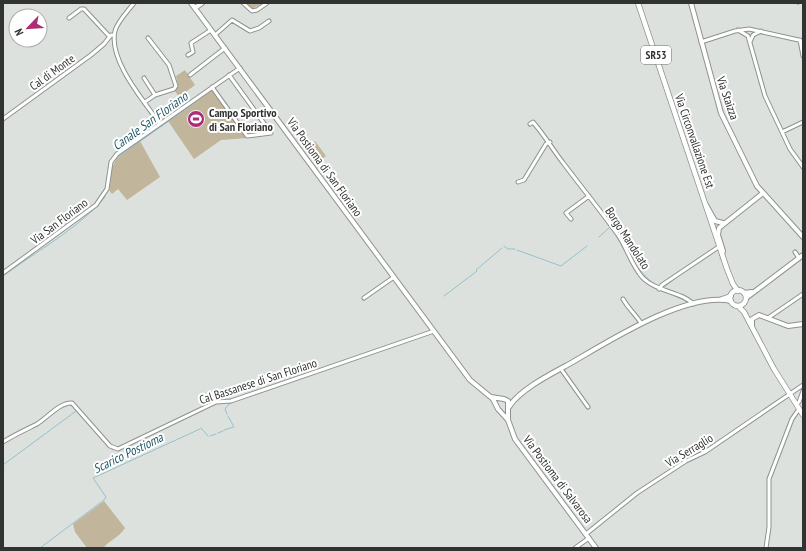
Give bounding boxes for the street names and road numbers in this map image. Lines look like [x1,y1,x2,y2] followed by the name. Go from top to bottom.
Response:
[641,46,671,64] road number: SR53
[27,51,78,93] street label: Cal di Monte
[713,73,742,122] street label: Via Staizza
[672,91,718,191] street label: Via Circonvallazione Est
[284,114,366,219] street label: Via Postioma di San Floriano
[27,195,90,248] street label: Via San Floriano
[602,204,654,272] street label: Borgo Mandolato
[197,355,319,407] street label: Cal Bassanese di San Floriano
[662,430,715,471] street label: Via Serraglio
[520,431,596,526] street label: Via Postioma di Salvarosa

